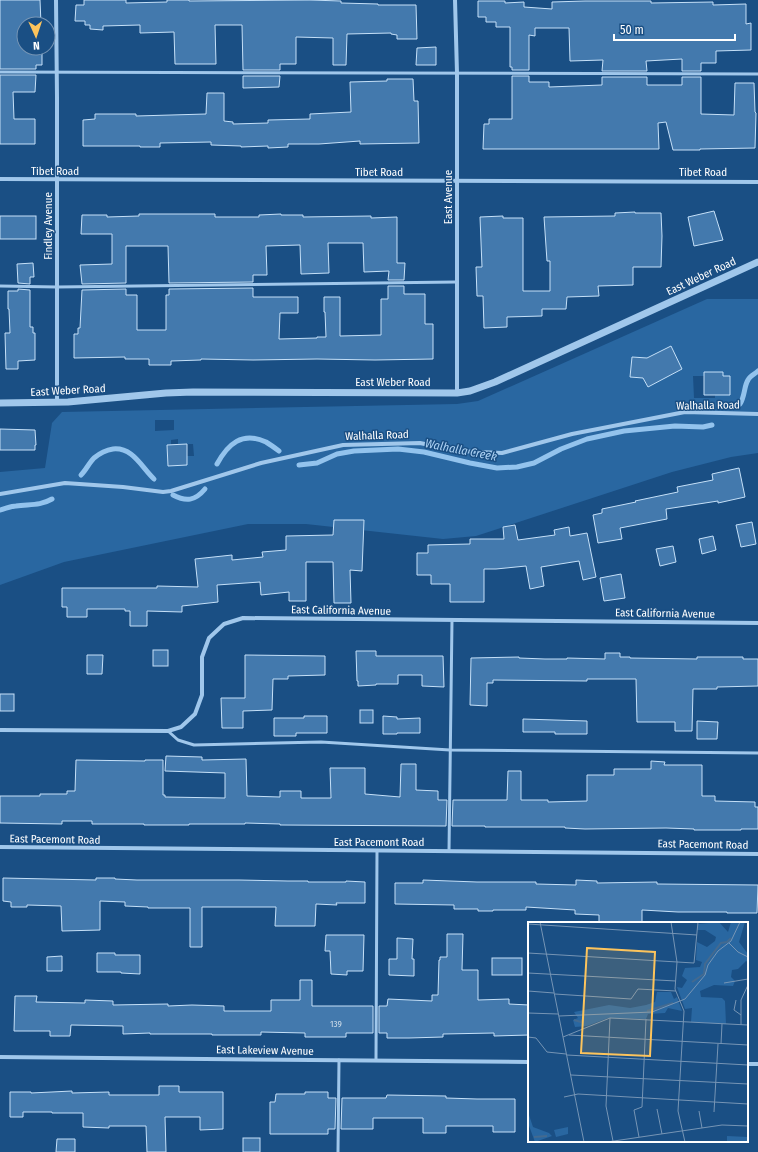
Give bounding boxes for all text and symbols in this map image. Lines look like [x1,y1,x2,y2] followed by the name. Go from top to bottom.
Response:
[16,16,56,56] north arrow
[614,16,735,42] scale bar
[620,23,644,37] text: 50 m
[33,39,40,52] text: N
[31,165,79,178] street label: Tibet Road
[355,166,403,179] street label: Tibet Road
[679,166,727,179] street label: Tibet Road
[442,170,455,224] street label: East Avenue
[42,192,55,260] street label: Findley Avenue
[664,255,738,298] street label: East Weber Road
[355,376,431,389] street label: East Weber Road
[30,382,106,399] street label: East Weber Road
[676,398,740,413] street label: Walhalla Road
[345,428,409,443] street label: Walhalla Road
[424,436,498,464] water label: Walhalla Creek
[291,603,391,618] street label: East California Avenue
[615,606,715,621] street label: East California Avenue
[10,832,100,847] street label: East Pacemont Road
[334,836,424,849] street label: East Pacemont Road
[658,837,748,852] street label: East Pacemont Road
[528,922,748,1142] inset map
[330,1019,342,1029] house number: 139
[216,1043,314,1058] street label: East Lakeview Avenue

